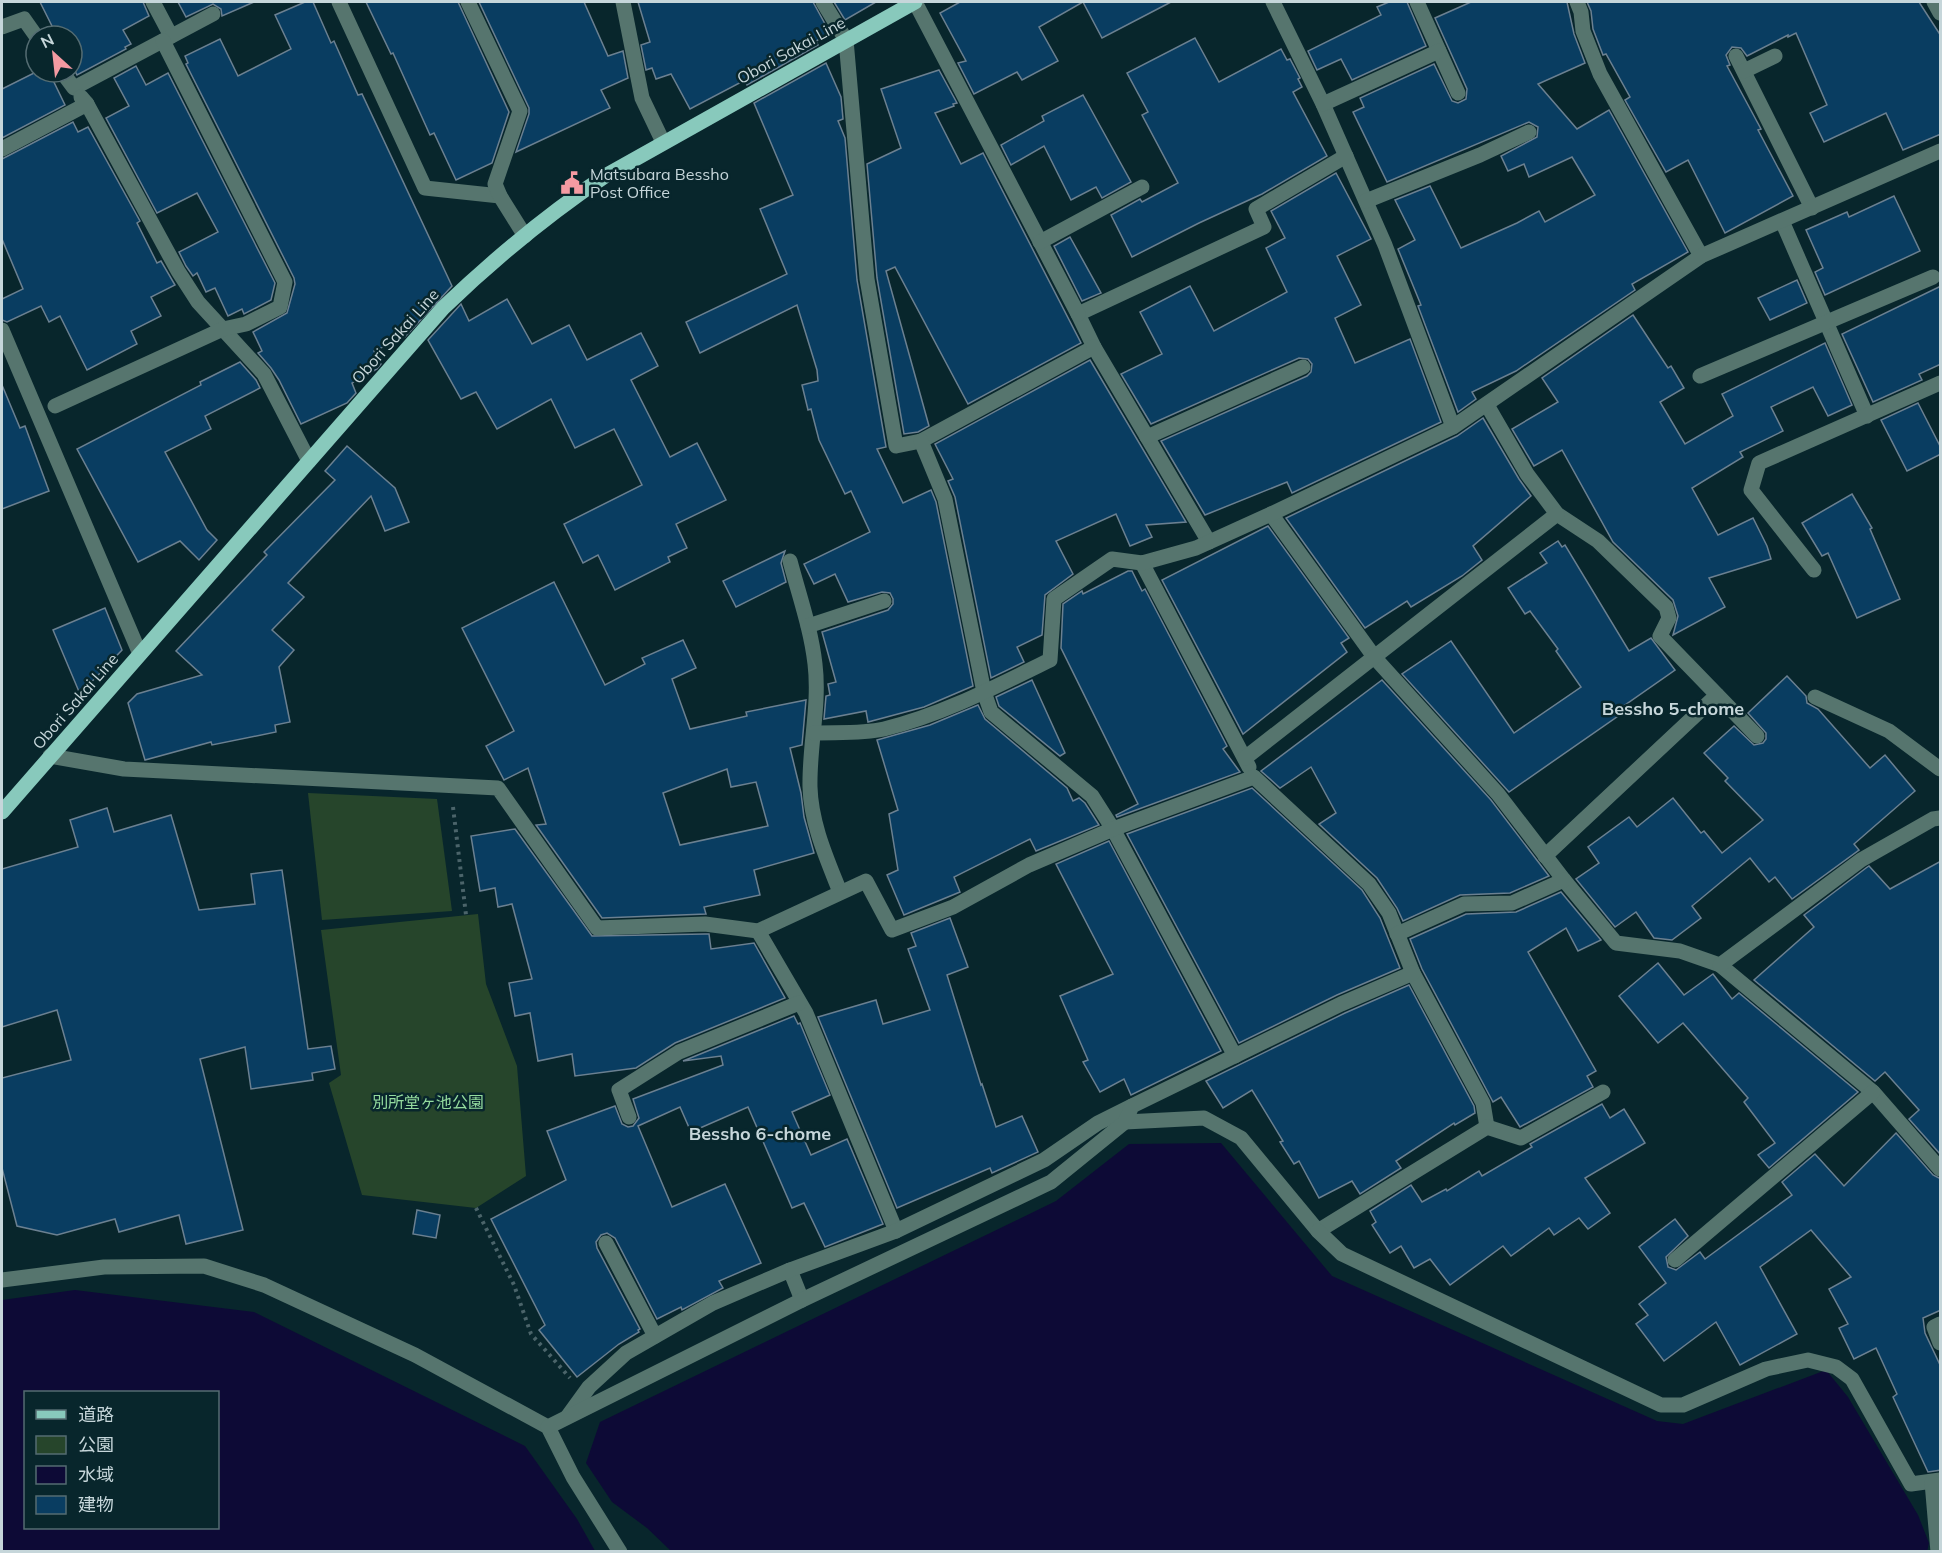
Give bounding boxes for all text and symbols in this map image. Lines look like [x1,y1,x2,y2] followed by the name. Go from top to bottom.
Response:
[733,12,849,88] street label: Obori Sakai Line
[24,24,84,84] north arrow
[37,29,57,52] text: N
[590,164,729,202] place label: Matsubara Bessho Post Office
[559,170,585,196] public building icon: Matsubara Bessho Post Office
[347,284,443,388] street label: Obori Sakai Line
[28,649,122,753] street label: Obori Sakai Line
[1602,697,1744,720] district label: Bessho 5-chome
[372,1092,484,1112] park label: 別所堂ヶ池公園
[689,1122,831,1145] district label: Bessho 6-chome
[24,1391,219,1529] legend
[78,1403,114,1426] text: 道路
[78,1433,114,1456] text: 公園
[78,1463,114,1486] text: 水域
[78,1493,114,1516] text: 建物

